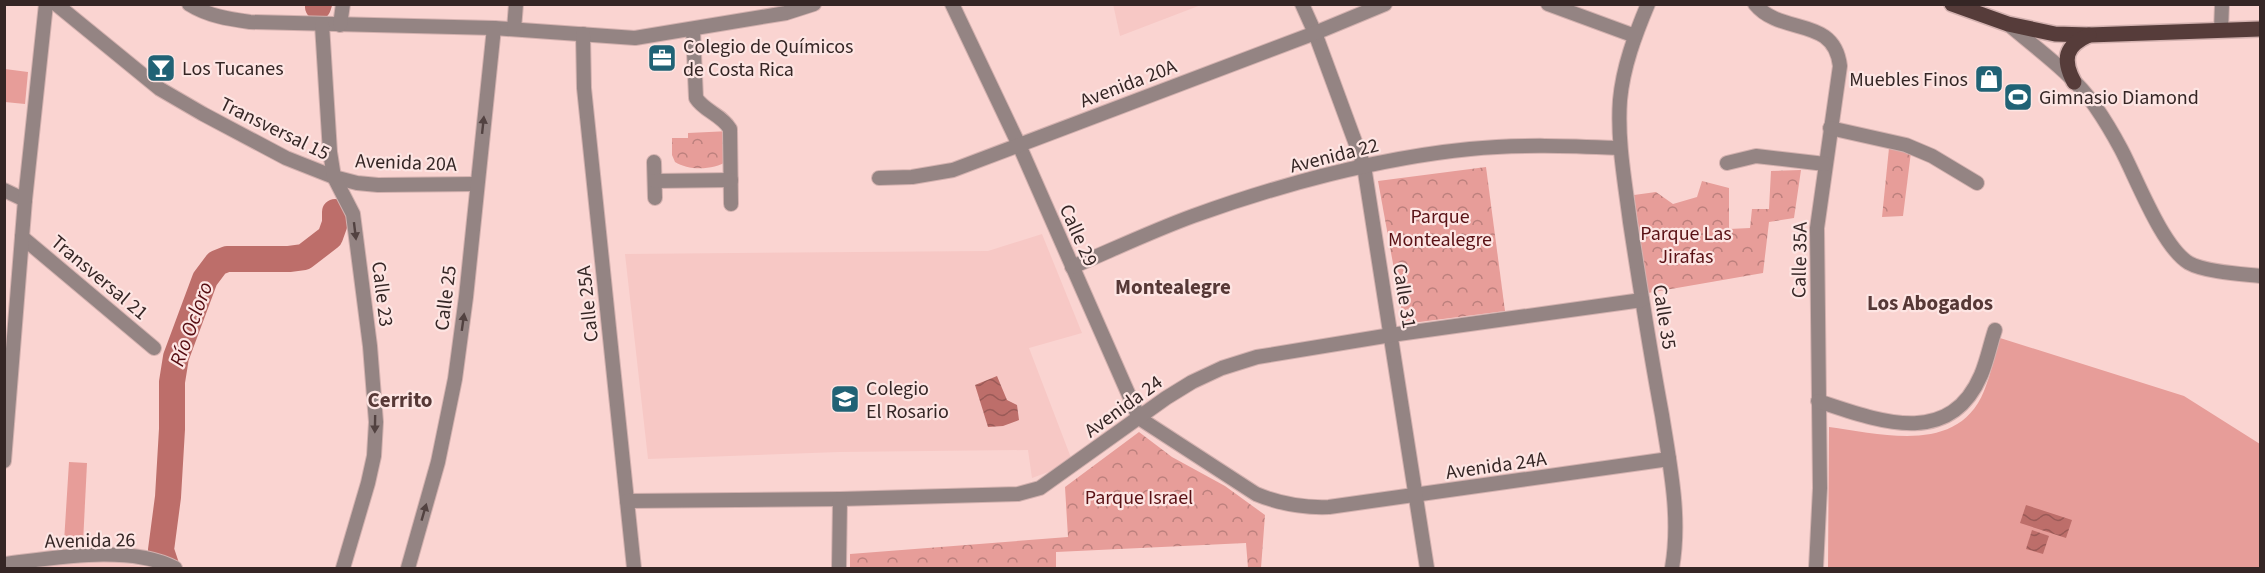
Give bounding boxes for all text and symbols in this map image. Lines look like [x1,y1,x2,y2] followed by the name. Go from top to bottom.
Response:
[683,33,853,84] place label: Colegio de Químicos de Costa Rica
[646,42,678,74] office icon: Colegio de Químicos de Costa Rica
[145,52,177,84] bar icon: Los Tucanes
[1076,53,1181,115] street label: Avenida 20A
[182,55,284,83] place label: Los Tucanes
[1973,63,2005,95] shop icon: Muebles Finos
[1849,66,1968,94] place label: Muebles Finos
[2002,81,2034,113] sports icon: Gimnasio Diamond
[2039,84,2199,112] place label: Gimnasio Diamond
[215,90,334,168] street label: Transversal 15
[479,116,488,135] one-way arrow
[1287,131,1382,181] street label: Avenida 22
[355,147,457,179] street label: Avenida 20A
[1052,200,1104,271] street label: Calle 29
[1388,203,1492,254] park label: Parque Montealegre
[1640,220,1732,271] park label: Parque Las Jirafas
[351,221,360,240] one-way arrow
[1785,221,1815,298] street label: Calle 35A
[45,229,154,327] street label: Transversal 21
[364,260,400,328] street label: Calle 23
[1385,262,1423,331] street label: Calle 31
[428,264,464,332] street label: Calle 25
[570,264,606,343] street label: Calle 25A
[1115,272,1231,302] district label: Montealegre
[162,278,220,370] water label: Río Ocloro
[1645,283,1683,352] street label: Calle 35
[1867,288,1993,318] district label: Los Abogados
[458,312,467,331] one-way arrow
[1079,369,1169,445] street label: Avenida 24
[866,375,949,426] place label: Colegio El Rosario
[829,383,861,415] school or university icon: Colegio El Rosario
[368,385,432,415] district label: Cerrito
[370,415,380,434] one-way arrow
[1444,445,1549,487] street label: Avenida 24A
[1085,484,1193,512] park label: Parque Israel
[420,503,429,521] one-way arrow
[44,526,136,556] street label: Avenida 26

